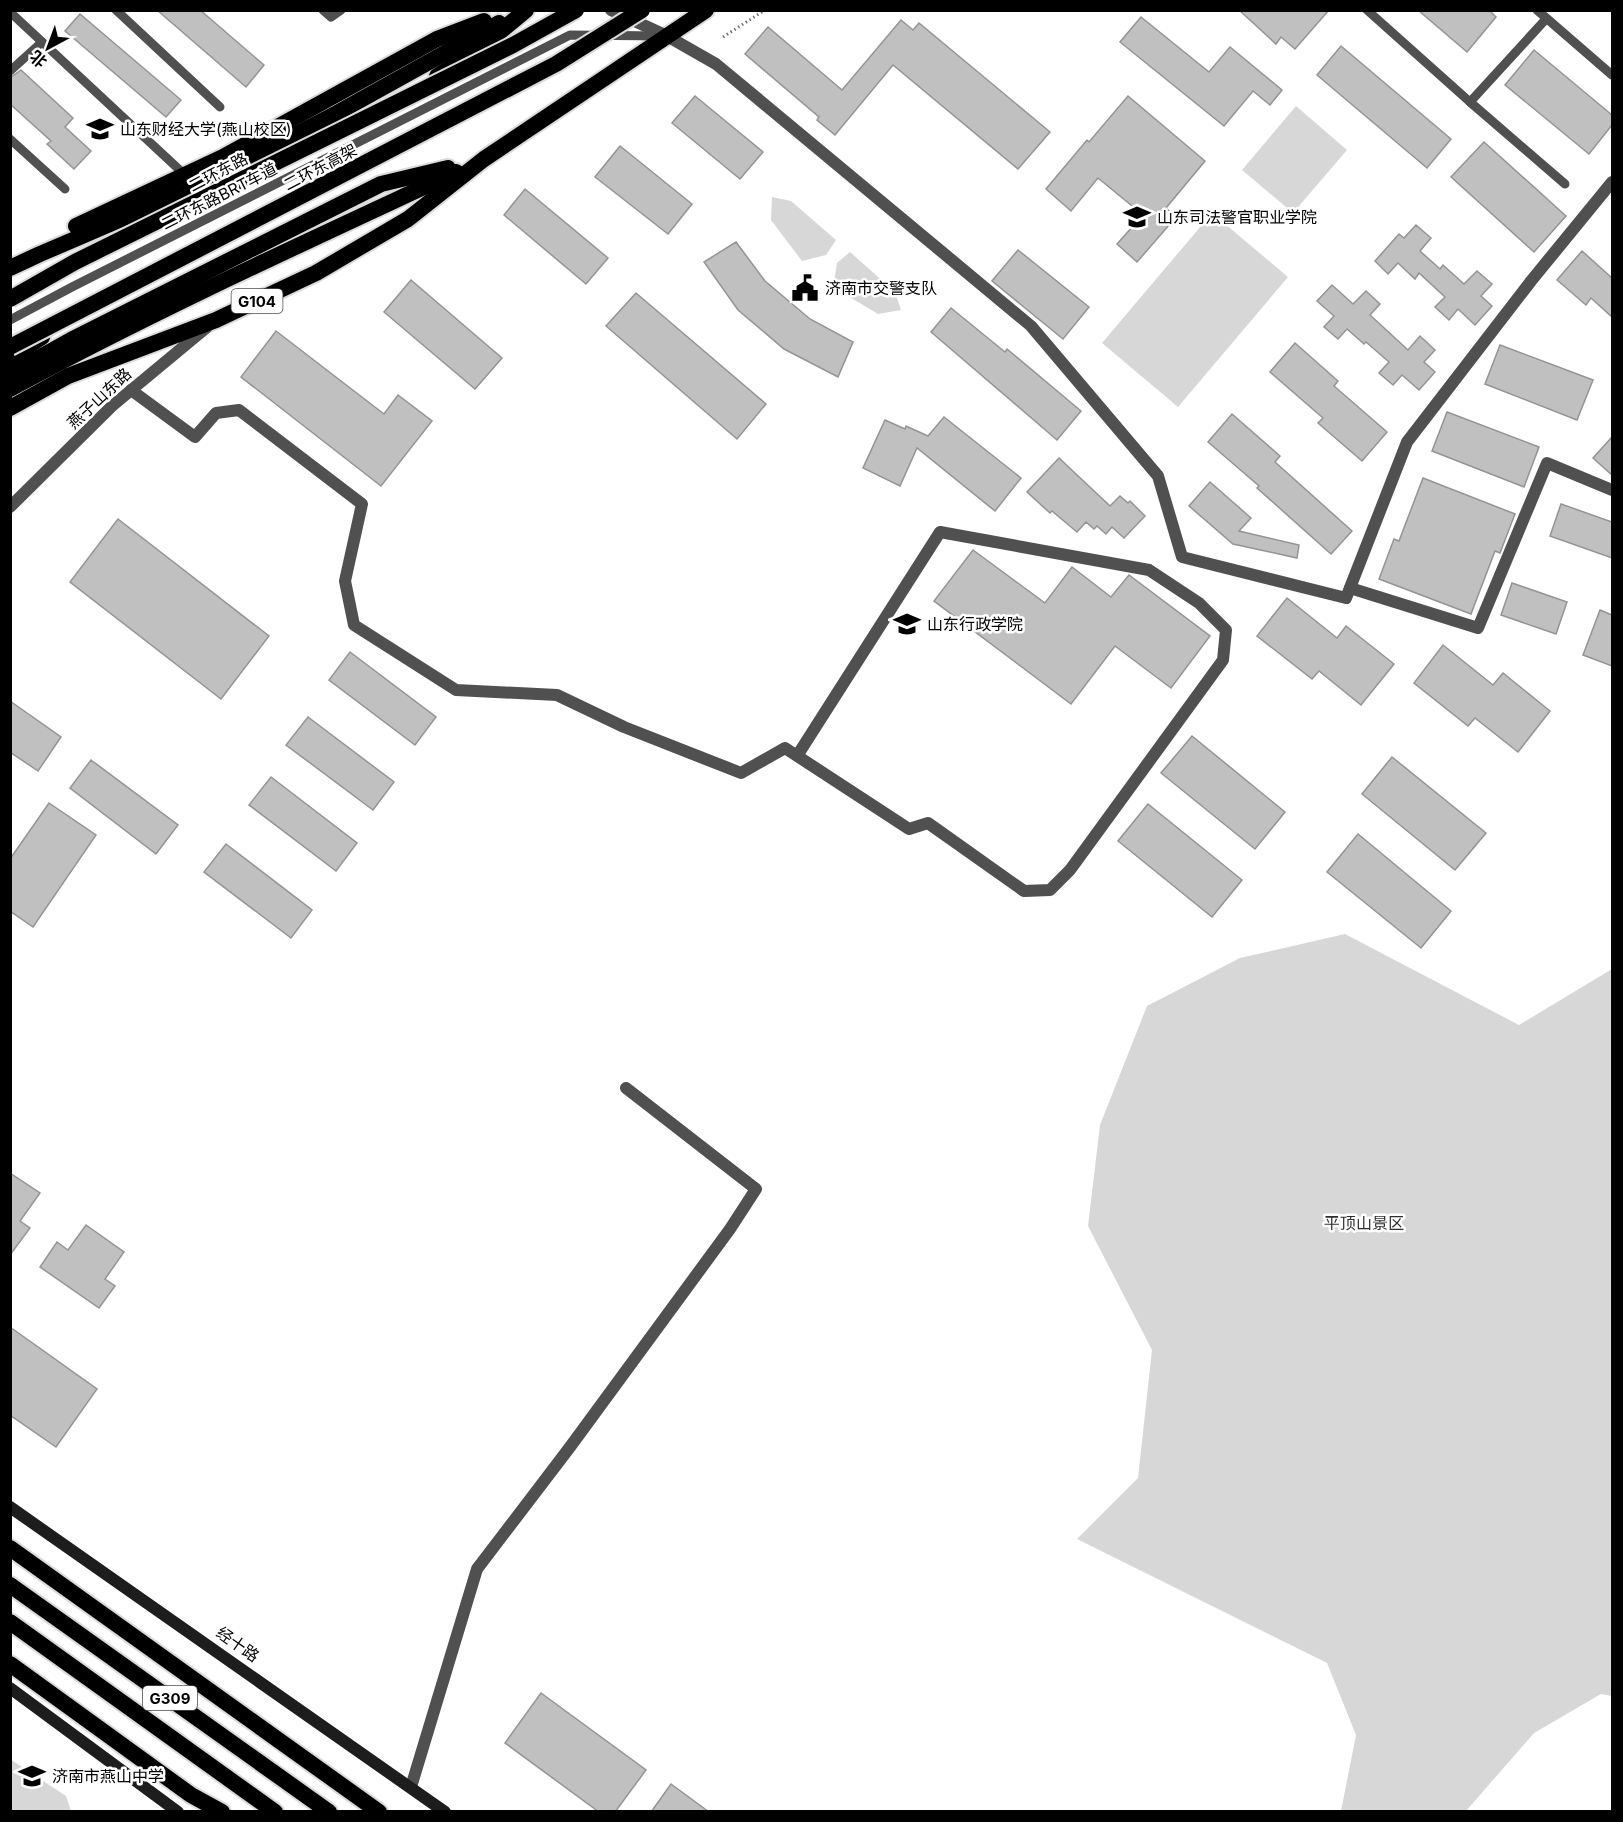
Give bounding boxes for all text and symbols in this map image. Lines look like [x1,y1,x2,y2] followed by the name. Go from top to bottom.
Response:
[18,18,78,78] north arrow
[26,47,51,72] text: 北
[85,114,115,144] school or university icon: 山东财经大学(燕山校区)
[120,119,292,139] place label: 山东财经大学(燕山校区)
[280,139,360,195] street label: 二环东高架
[185,148,251,196] street label: 二环东路
[158,158,280,234] street label: 二环东路BRT车道
[1122,202,1152,232] school or university icon: 山东司法警官职业学院
[1157,207,1317,227] place label: 山东司法警官职业学院
[790,273,820,303] public building icon: 济南市交警支队
[825,278,937,298] place label: 济南市交警支队
[232,289,282,313] road number: G104
[63,363,135,433] street label: 燕子山东路
[892,609,922,639] school or university icon: 山东行政学院
[927,614,1023,634] place label: 山东行政学院
[1324,1213,1404,1233] park label: 平顶山景区
[213,1622,263,1666] street label: 经十路
[143,1686,197,1710] road number: G309
[17,1761,47,1791] school or university icon: 济南市燕山中学
[52,1766,164,1786] place label: 济南市燕山中学

